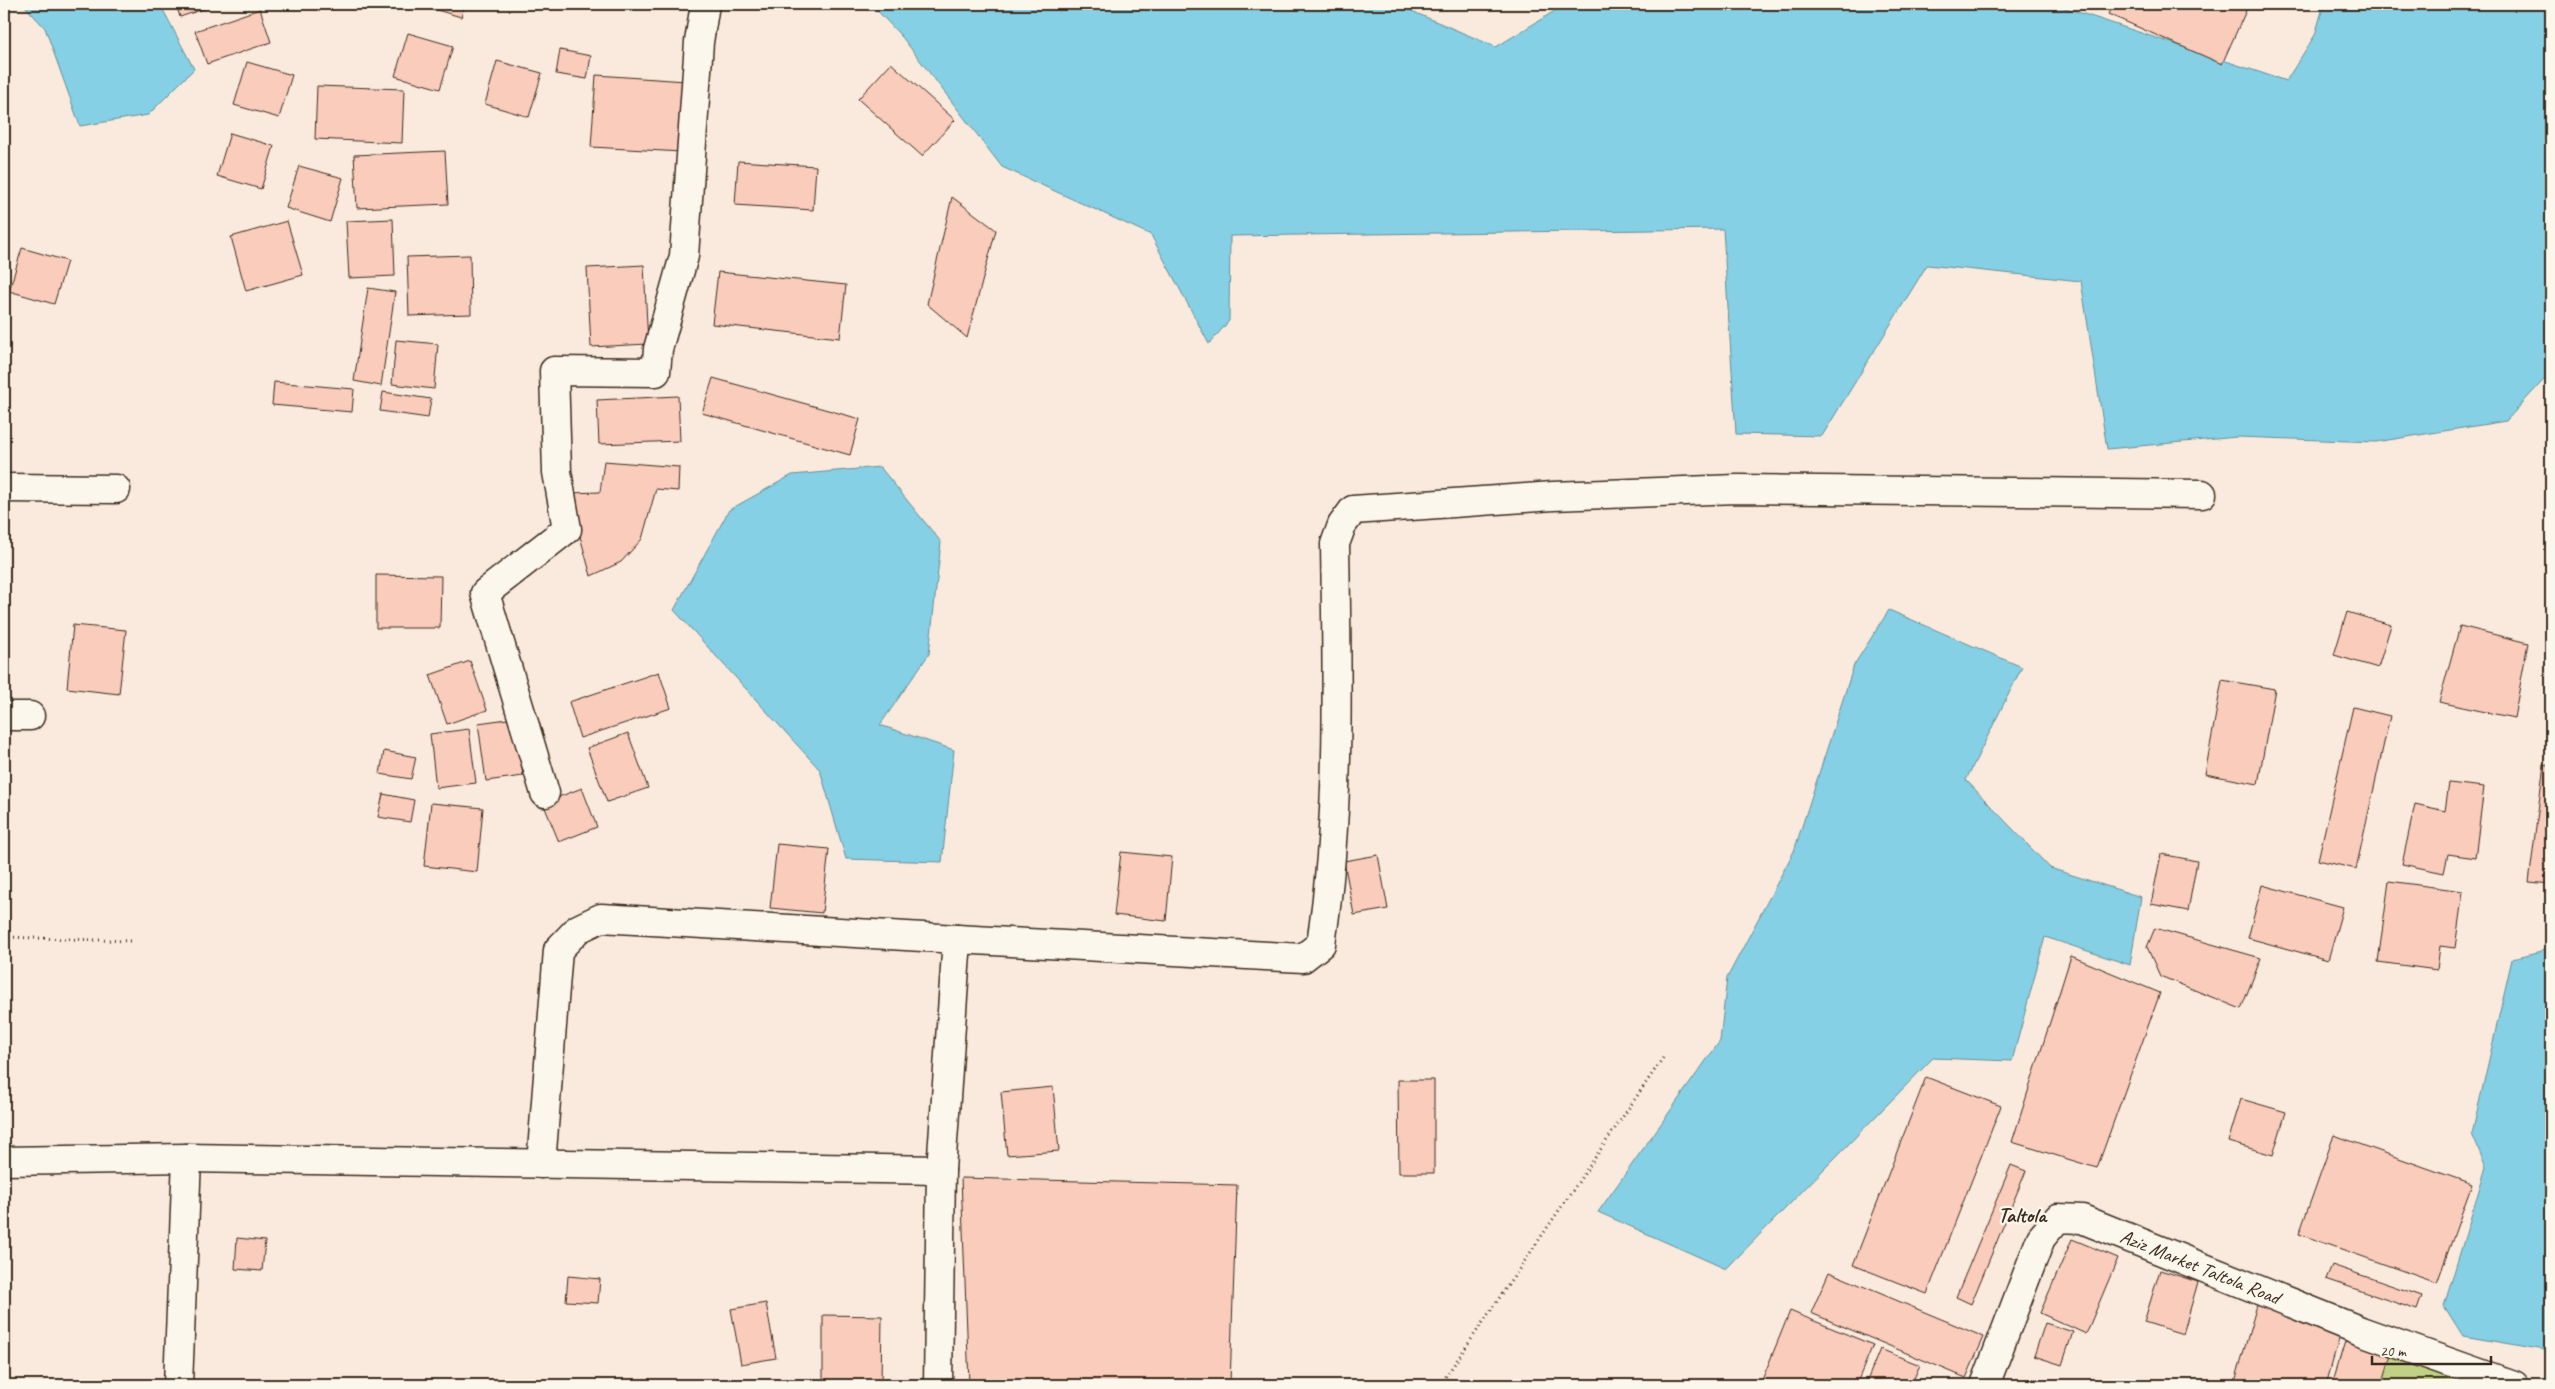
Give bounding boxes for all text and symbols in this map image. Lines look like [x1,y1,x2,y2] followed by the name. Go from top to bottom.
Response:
[1998,1202,2048,1228] district label: Taltola
[2117,1223,2287,1311] street label: Aziz Market Taltola Road
[2372,1334,2491,1366] scale bar
[2380,1342,2407,1361] text: 20 m

